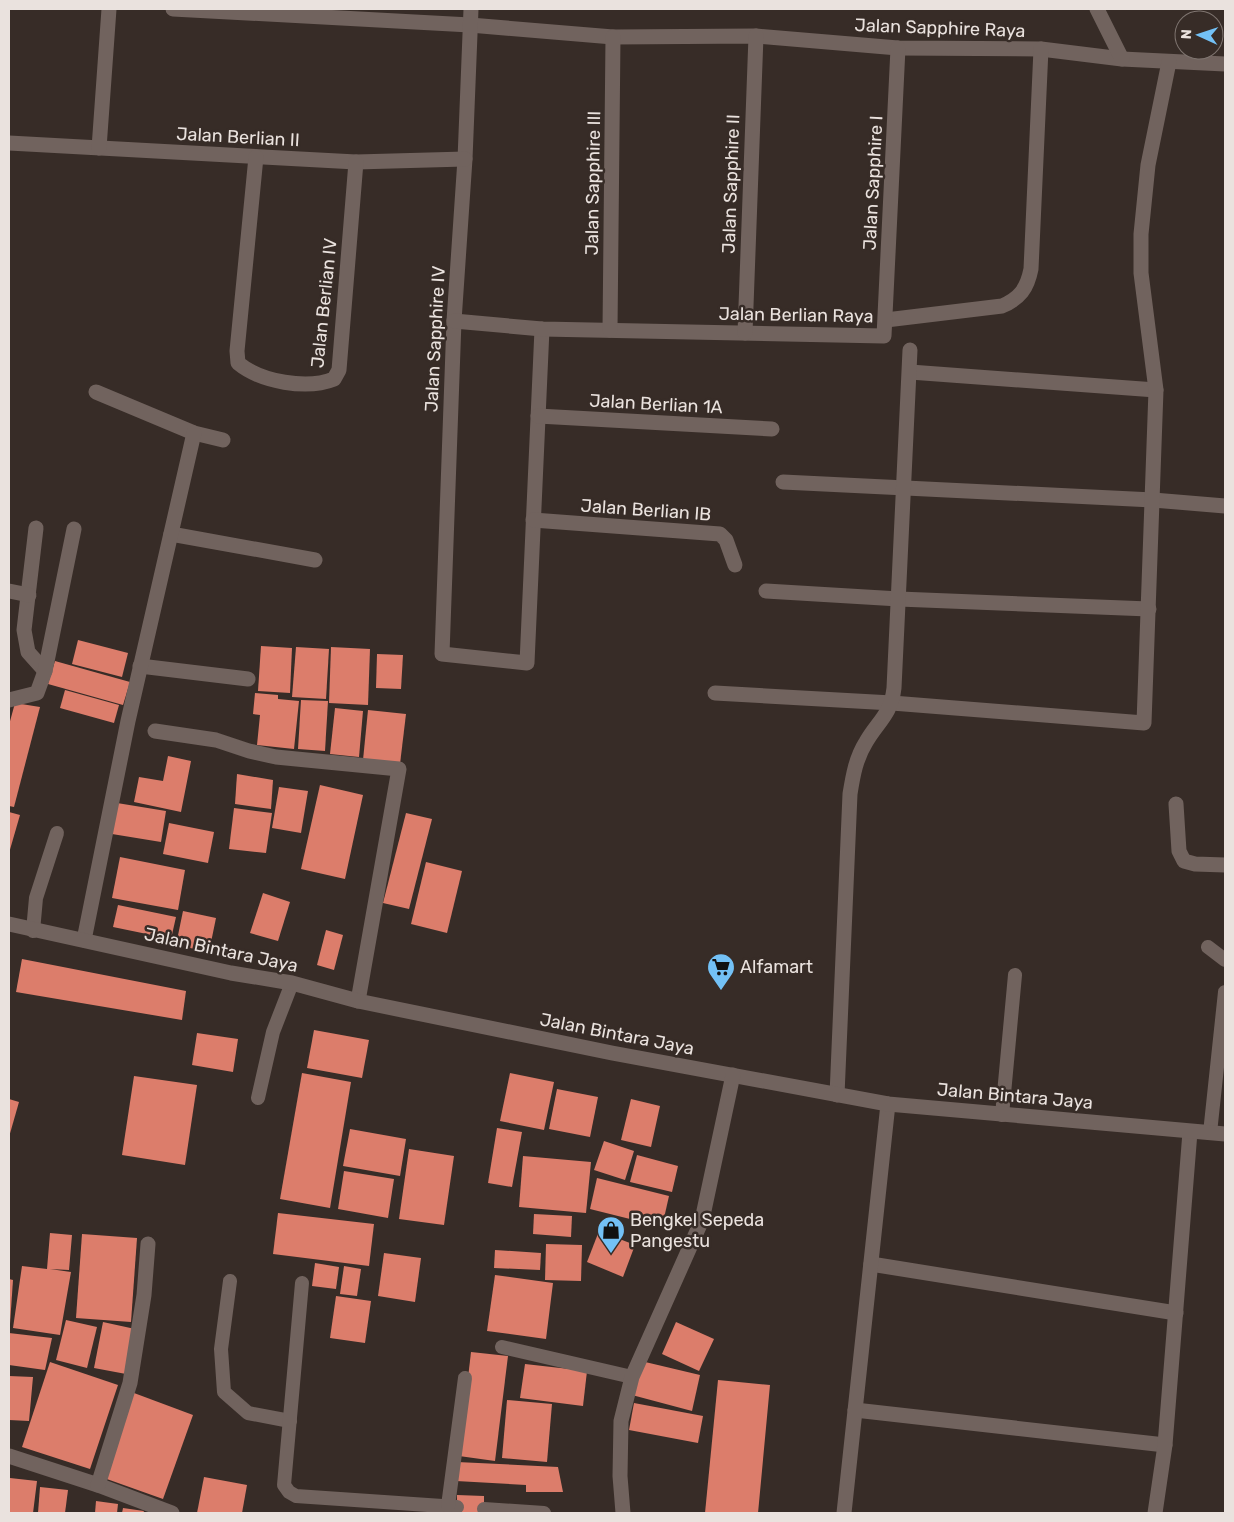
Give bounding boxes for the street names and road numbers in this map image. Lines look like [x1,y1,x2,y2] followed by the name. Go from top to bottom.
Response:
[854,14,1026,42] street label: Jalan Sapphire Raya
[581,110,605,256] street label: Jalan Sapphire III
[718,114,744,254] street label: Jalan Sapphire II
[858,115,888,251] street label: Jalan Sapphire I
[176,123,300,151] street label: Jalan Berlian II
[306,237,342,369] street label: Jalan Berlian IV
[420,265,450,413] street label: Jalan Sapphire IV
[718,303,874,327] street label: Jalan Berlian Raya
[589,390,723,418] street label: Jalan Berlian 1A
[580,494,712,526] street label: Jalan Berlian IB
[142,923,300,977] street label: Jalan Bintara Jaya
[538,1008,696,1060] street label: Jalan Bintara Jaya
[936,1078,1094,1114] street label: Jalan Bintara Jaya

